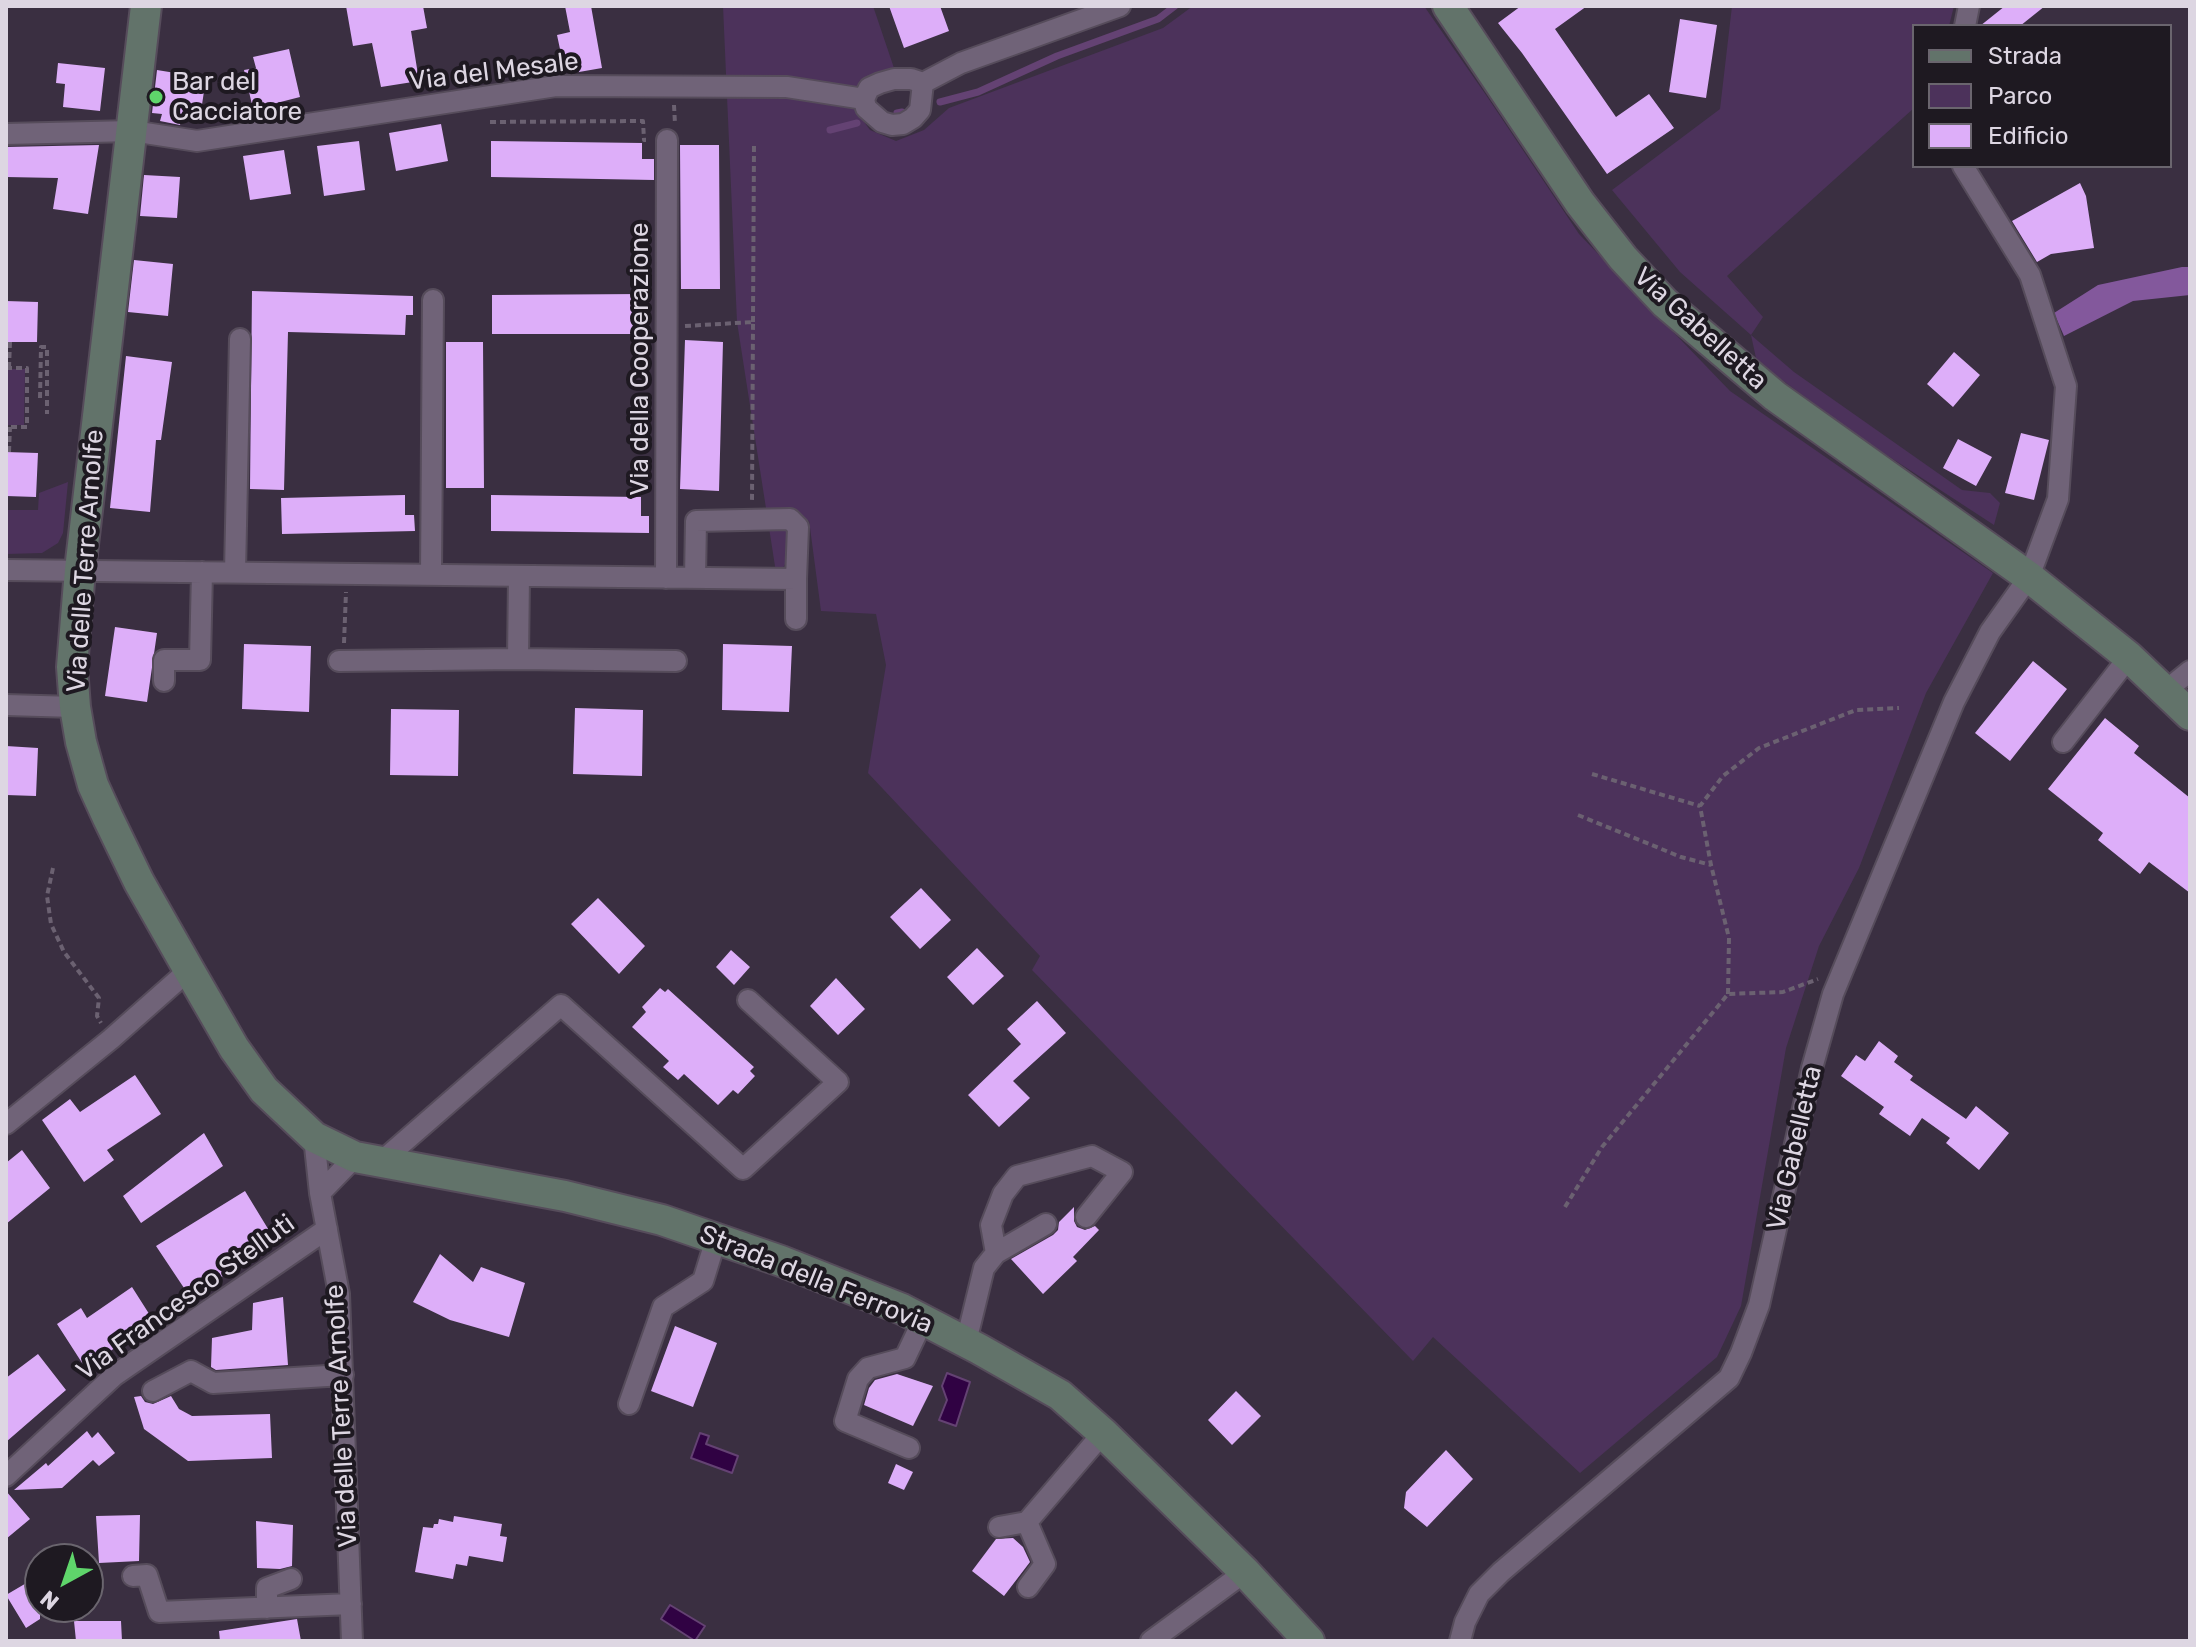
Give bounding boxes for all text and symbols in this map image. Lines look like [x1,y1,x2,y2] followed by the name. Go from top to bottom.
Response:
[1912,24,2172,168] legend
[1988,42,2062,70] text: Strada
[408,46,580,98] street label: Via del Mesale
[172,66,302,128] place label: Bar del Cacciatore
[1988,82,2052,110] text: Parco
[147,88,165,106] marker: Bar del Cacciatore
[1988,122,2069,150] text: Edificio
[624,222,656,496] street label: Via della Cooperazione
[1627,261,1773,397] street label: Via Gabelletta
[61,428,111,694] street label: Via delle Terre Arnolfe
[1761,1063,1829,1233] street label: Via Gabelletta
[71,1208,301,1388] street label: Via Francesco Stelluti
[695,1219,937,1341] street label: Strada della Ferrovia
[320,1283,364,1549] street label: Via delle Terre Arnolfe
[24,1543,104,1623] north arrow
[35,1585,64,1616] text: N

